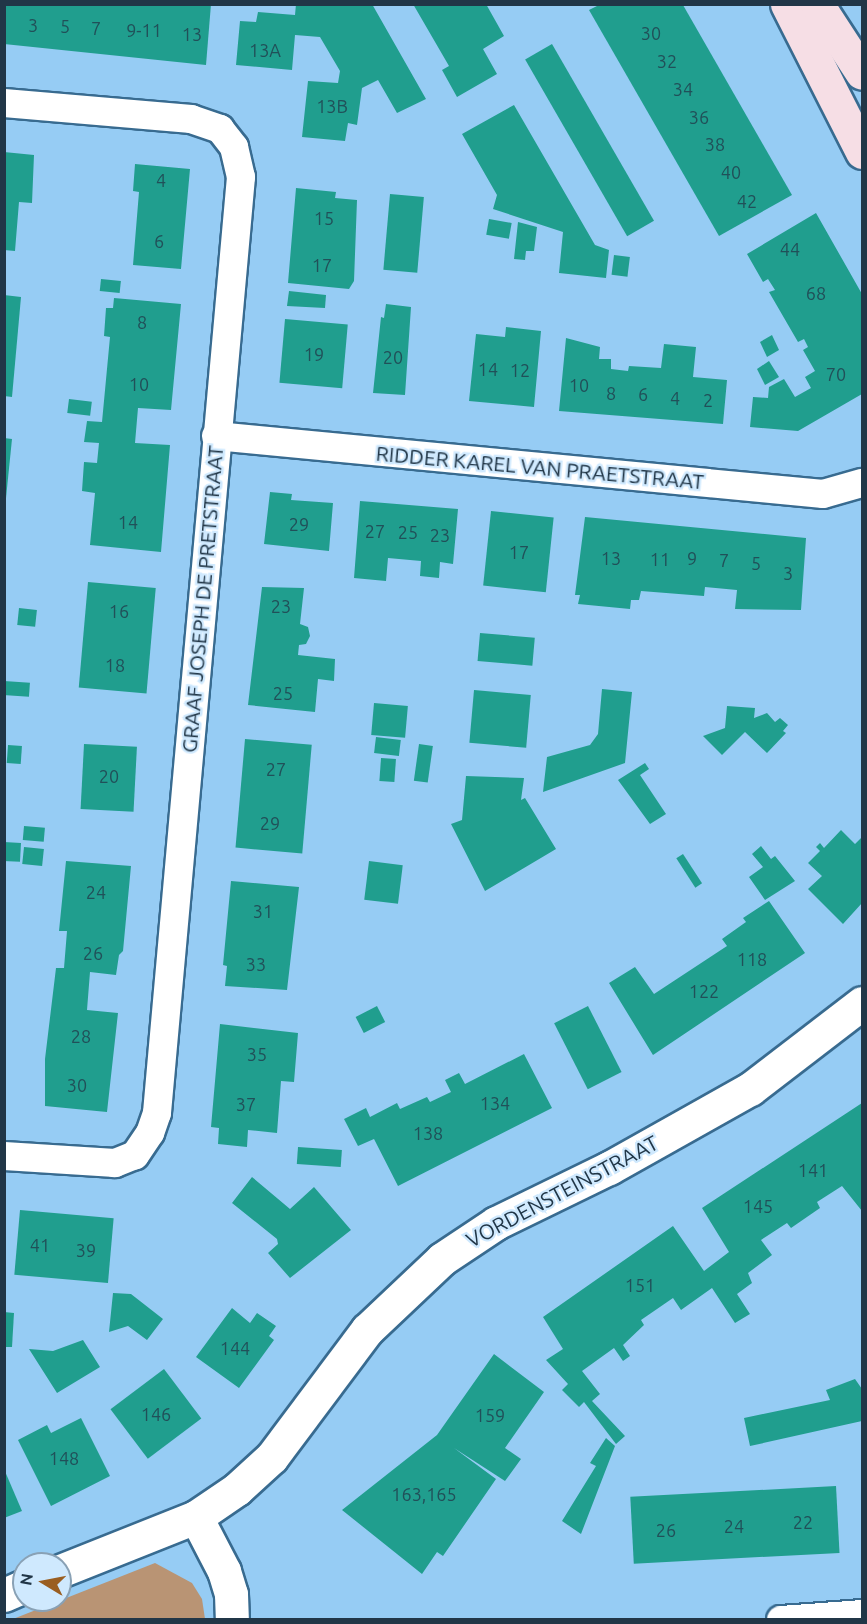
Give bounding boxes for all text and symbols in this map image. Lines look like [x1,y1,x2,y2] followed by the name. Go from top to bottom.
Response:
[28,14,38,36] house number: 3
[60,15,70,37] house number: 5
[91,17,101,39] house number: 7
[126,19,162,41] house number: 9-11
[641,22,661,44] house number: 30
[182,23,202,45] house number: 13
[249,39,281,61] house number: 13A
[657,50,677,72] house number: 32
[673,78,693,100] house number: 34
[316,95,348,117] house number: 13B
[689,106,709,128] house number: 36
[705,133,725,155] house number: 38
[721,161,741,183] house number: 40
[156,169,166,191] house number: 4
[737,190,757,212] house number: 42
[314,207,334,229] house number: 15
[154,230,164,252] house number: 6
[780,238,800,260] house number: 44
[312,254,332,276] house number: 17
[806,282,826,304] house number: 68
[137,311,147,333] house number: 8
[304,343,324,365] house number: 19
[383,346,403,368] house number: 20
[478,358,498,380] house number: 14
[510,359,530,381] house number: 12
[826,363,846,385] house number: 70
[129,373,149,395] house number: 10
[569,374,589,396] house number: 10
[606,382,616,404] house number: 8
[638,383,648,405] house number: 6
[670,387,680,409] house number: 4
[703,389,713,411] house number: 2
[375,440,705,494] street label: RIDDER KAREL VAN PRAETSTRAAT
[176,444,228,754] street label: GRAAF JOSEPH DE PRETSTRAAT
[118,511,138,533] house number: 14
[289,513,309,535] house number: 29
[365,520,385,542] house number: 27
[398,521,418,543] house number: 25
[430,524,450,546] house number: 23
[509,541,529,563] house number: 17
[601,547,621,569] house number: 13
[687,547,697,569] house number: 9
[650,548,670,570] house number: 11
[719,549,729,571] house number: 7
[751,552,761,574] house number: 5
[783,562,793,584] house number: 3
[271,595,291,617] house number: 23
[109,600,129,622] house number: 16
[105,654,125,676] house number: 18
[273,682,293,704] house number: 25
[266,758,286,780] house number: 27
[99,765,119,787] house number: 20
[260,812,280,834] house number: 29
[86,881,106,903] house number: 24
[253,900,273,922] house number: 31
[83,942,103,964] house number: 26
[737,948,767,970] house number: 118
[246,953,266,975] house number: 33
[689,980,719,1002] house number: 122
[71,1025,91,1047] house number: 28
[247,1043,267,1065] house number: 35
[67,1074,87,1096] house number: 30
[480,1092,510,1114] house number: 134
[236,1093,256,1115] house number: 37
[413,1122,443,1144] house number: 138
[462,1130,662,1252] street label: VORDENSTEINSTRAAT
[798,1159,828,1181] house number: 141
[743,1195,773,1217] house number: 145
[30,1234,50,1256] house number: 41
[76,1239,96,1261] house number: 39
[625,1274,655,1296] house number: 151
[220,1337,250,1359] house number: 144
[141,1403,171,1425] house number: 146
[475,1404,505,1426] house number: 159
[49,1447,79,1469] house number: 148
[391,1483,457,1505] house number: 163,165
[793,1511,813,1533] house number: 22
[724,1515,744,1537] house number: 24
[656,1519,676,1541] house number: 26
[12,1552,72,1612] north arrow
[16,1572,36,1587] text: N

